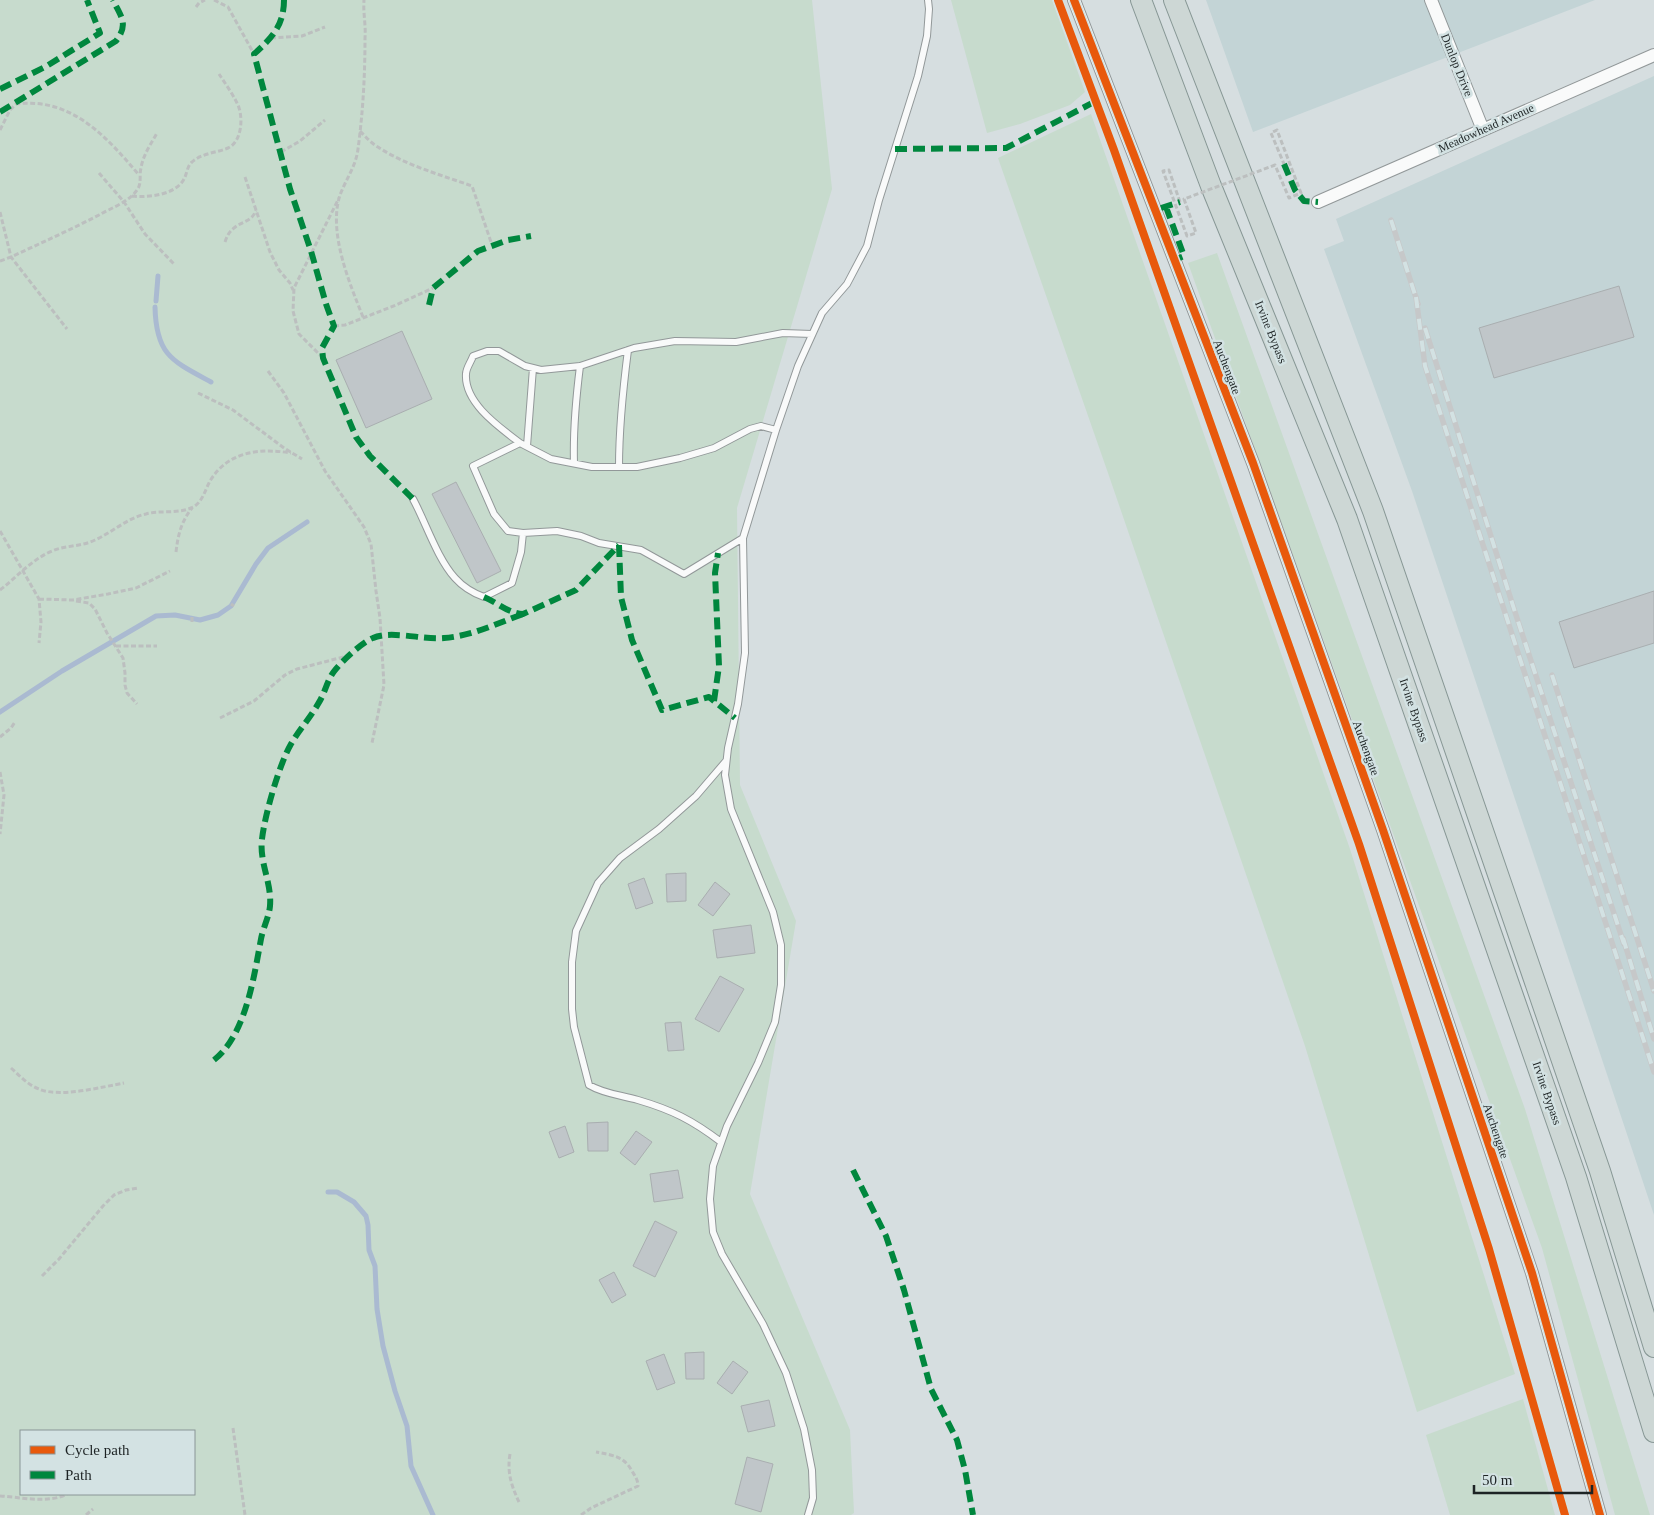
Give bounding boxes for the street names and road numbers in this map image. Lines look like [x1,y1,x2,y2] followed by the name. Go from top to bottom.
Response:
[1438,32,1476,98] street label: Dunlop Drive
[1436,101,1536,155] street label: Meadowhead Avenue
[1252,299,1290,366] street label: Irvine Bypass
[1210,338,1244,396] street label: Auchengate
[1397,676,1432,744] street label: Irvine Bypass
[1350,719,1382,777] street label: Auchengate
[1530,1059,1565,1127] street label: Irvine Bypass
[1480,1102,1512,1160] street label: Auchengate

